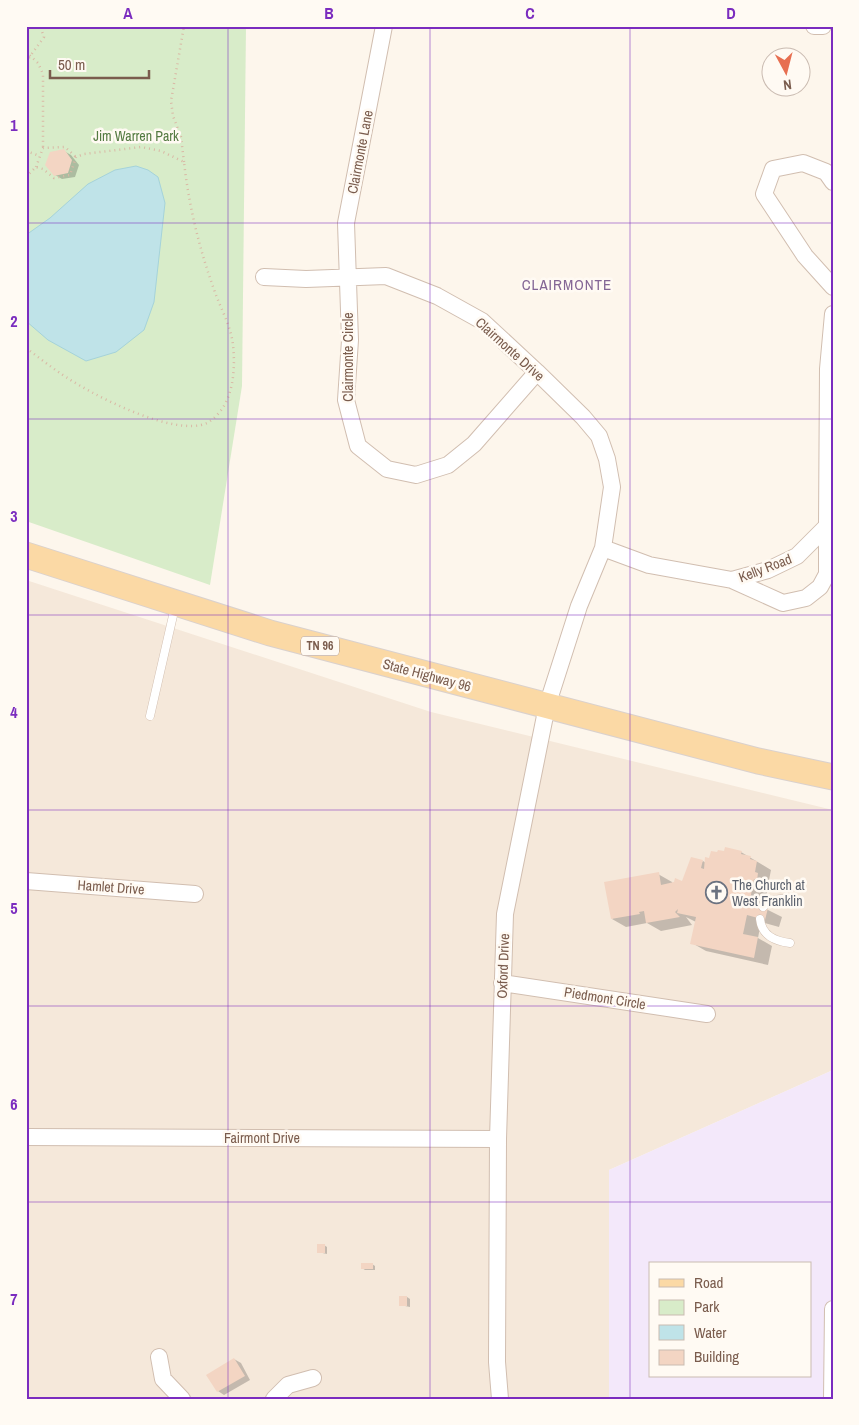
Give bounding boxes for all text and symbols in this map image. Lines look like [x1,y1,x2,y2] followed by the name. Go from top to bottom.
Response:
[123,2,133,24] text: A
[324,2,334,24] text: B
[525,2,535,24] text: C
[726,2,736,24] text: D
[50,48,149,80] scale bar
[762,48,812,98] north arrow
[58,54,85,75] text: 50 m
[782,75,793,94] text: N
[343,109,377,195] street label: Clairmonte Lane
[10,114,18,136] text: 1
[93,127,179,145] park label: Jim Warren Park
[522,274,612,295] district label: CLAIRMONTE
[10,310,18,332] text: 2
[339,312,357,402] street label: Clairmonte Circle
[472,313,548,385] street label: Clairmonte Drive
[10,505,18,527] text: 3
[736,550,794,586] street label: Kelly Road
[301,636,339,656] road number: TN 96
[381,655,473,695] street label: State Highway 96
[10,701,18,723] text: 4
[77,876,145,898] street label: Hamlet Drive
[732,876,805,910] place label: The Church at West Franklin
[704,881,728,905] church icon: The Church at West Franklin
[10,897,18,919] text: 5
[493,933,513,999] street label: Oxford Drive
[563,983,647,1013] street label: Piedmont Circle
[10,1093,18,1115] text: 6
[224,1129,300,1147] street label: Fairmont Drive
[649,1262,812,1378] legend
[694,1272,723,1293] text: Road
[10,1288,18,1310] text: 7
[694,1296,720,1317] text: Park
[694,1322,726,1343] text: Water
[694,1346,739,1367] text: Building

